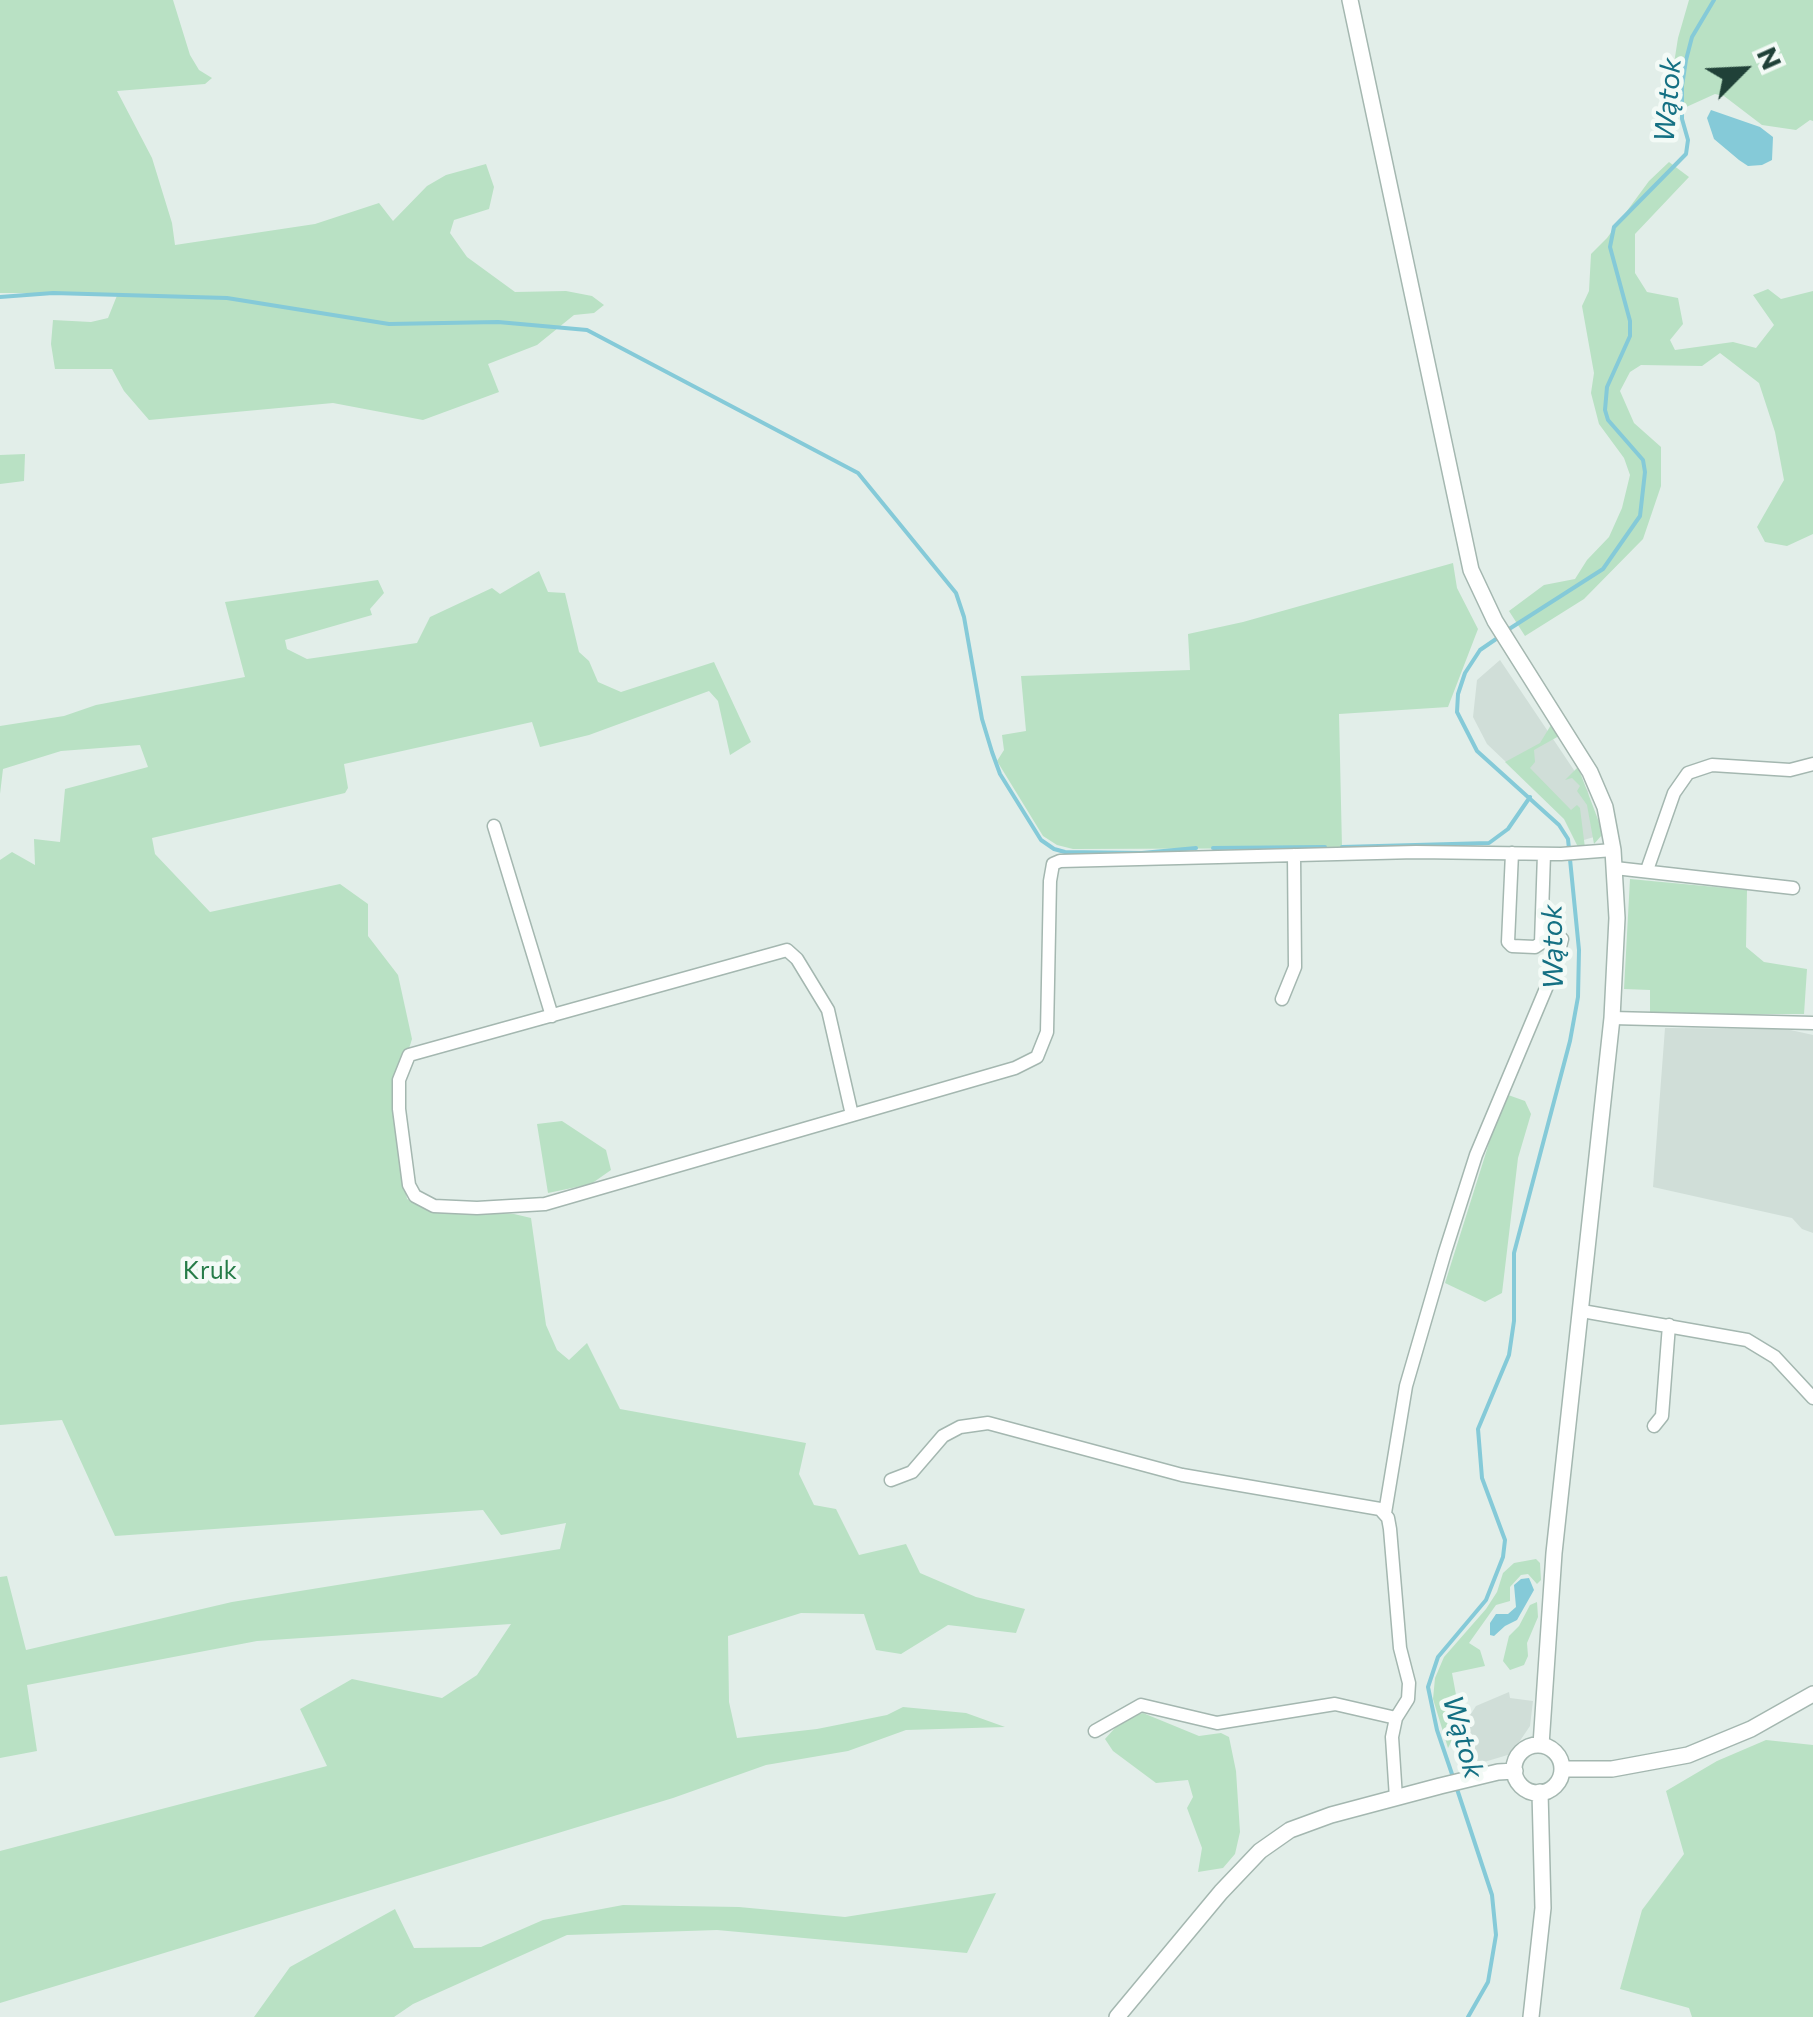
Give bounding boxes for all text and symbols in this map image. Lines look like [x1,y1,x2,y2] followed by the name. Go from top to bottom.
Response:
[1693,20,1793,120] north arrow
[1751,41,1790,74] text: N
[1648,56,1688,144] water label: Wątok
[1535,904,1571,990] water label: Wątok
[183,1256,237,1286] park label: Kruk
[1435,1692,1491,1782] water label: Wątok

